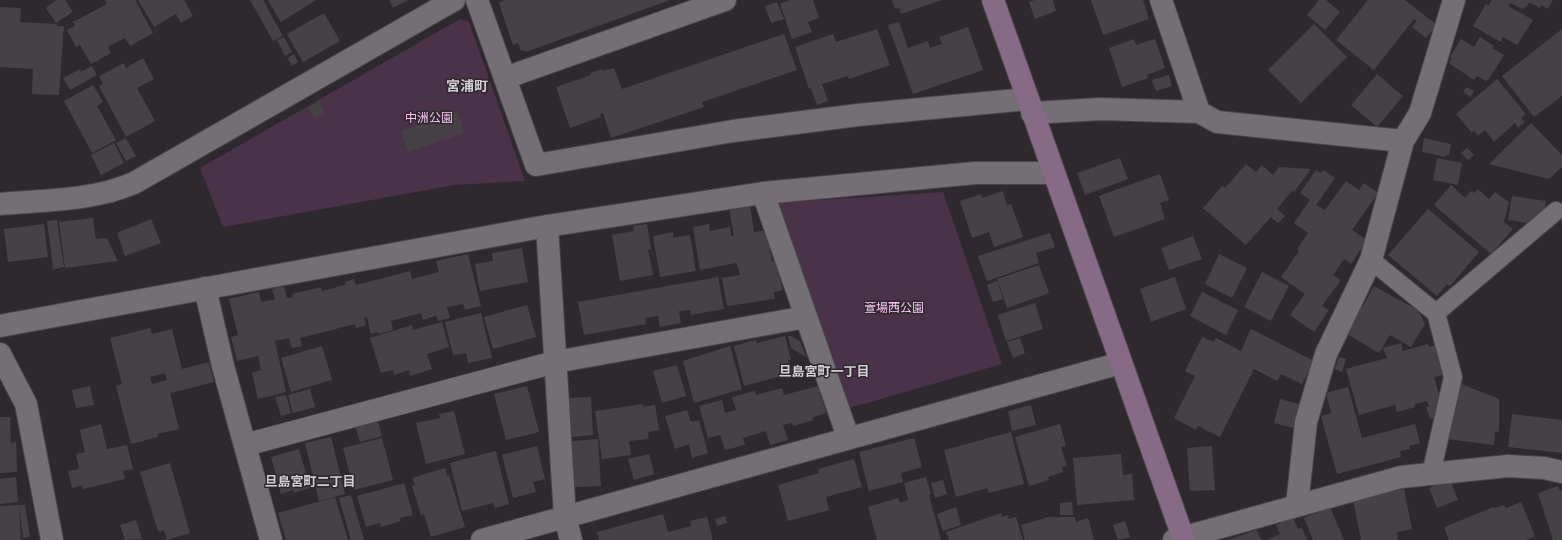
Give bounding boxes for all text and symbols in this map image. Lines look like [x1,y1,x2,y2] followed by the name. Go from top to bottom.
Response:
[446,79,488,95] district label: 宮浦町
[405,111,453,125] park label: 中洲公園
[864,301,924,315] park label: 萱場西公園
[779,364,869,380] district label: 旦島宮町一丁目
[265,474,355,490] district label: 旦島宮町二丁目

